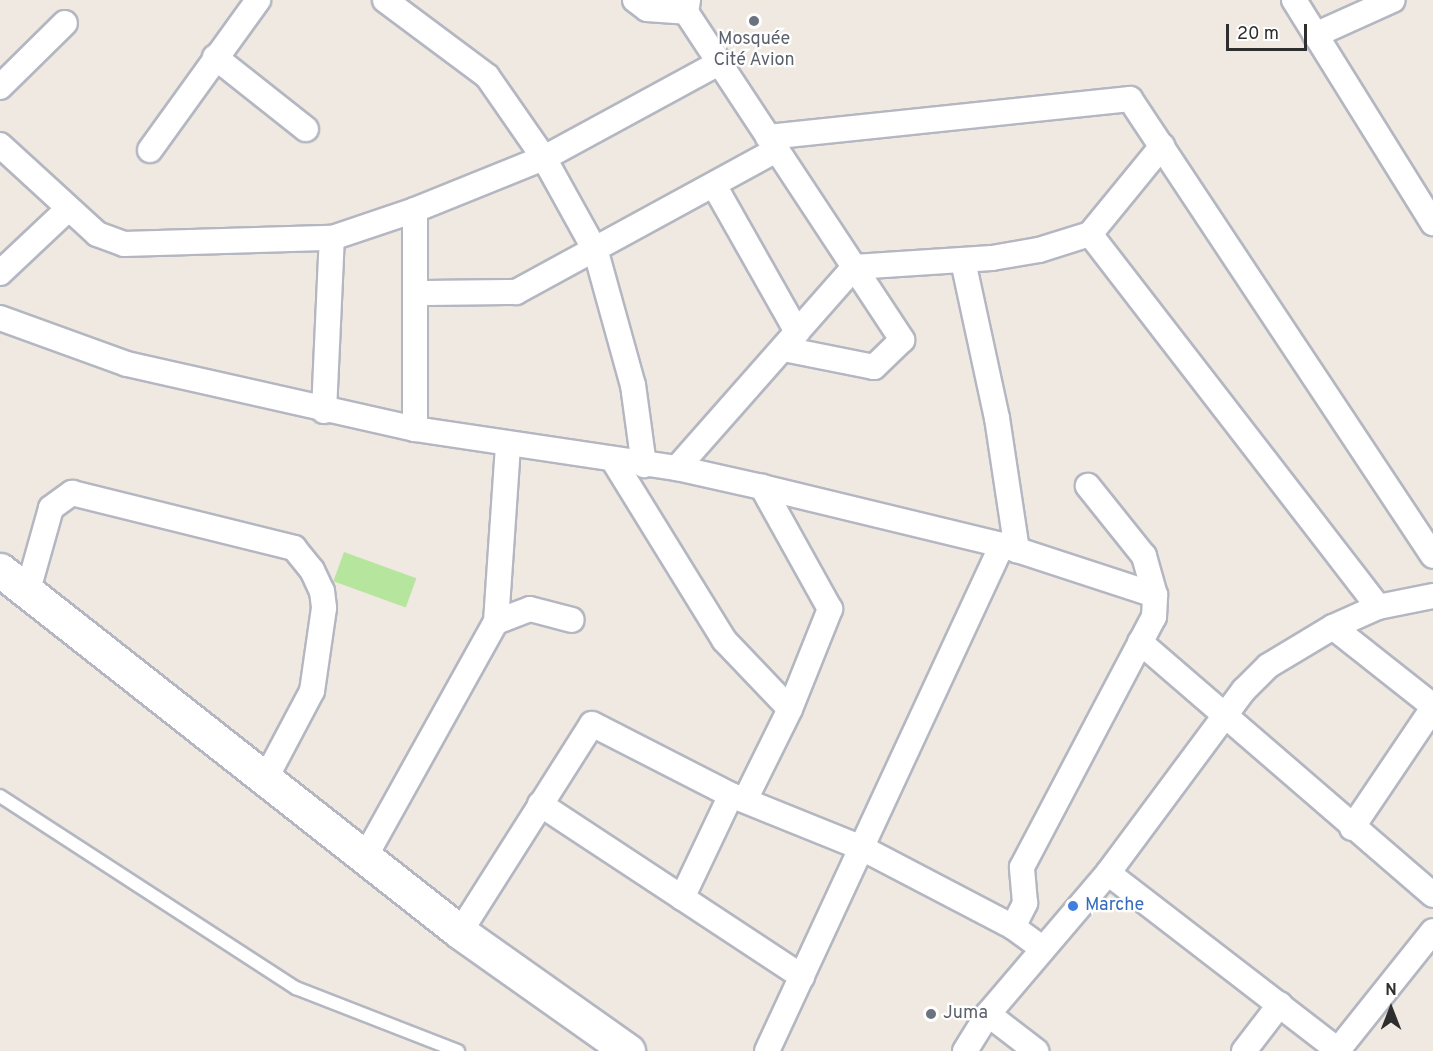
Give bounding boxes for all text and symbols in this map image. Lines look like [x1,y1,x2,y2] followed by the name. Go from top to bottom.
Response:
[1229,12,1310,50] scale bar
[747,14,761,28] marker: Mosquée Cité Avion
[1237,23,1279,46] text: 20 m
[713,30,795,72] place label: Mosquée Cité Avion
[1085,895,1144,917] place label: Marche
[1066,899,1080,913] marker: Marche
[1361,979,1421,1039] north arrow
[1385,981,1397,1001] text: N
[943,1003,988,1025] place label: Juma
[924,1007,938,1021] marker: Juma

